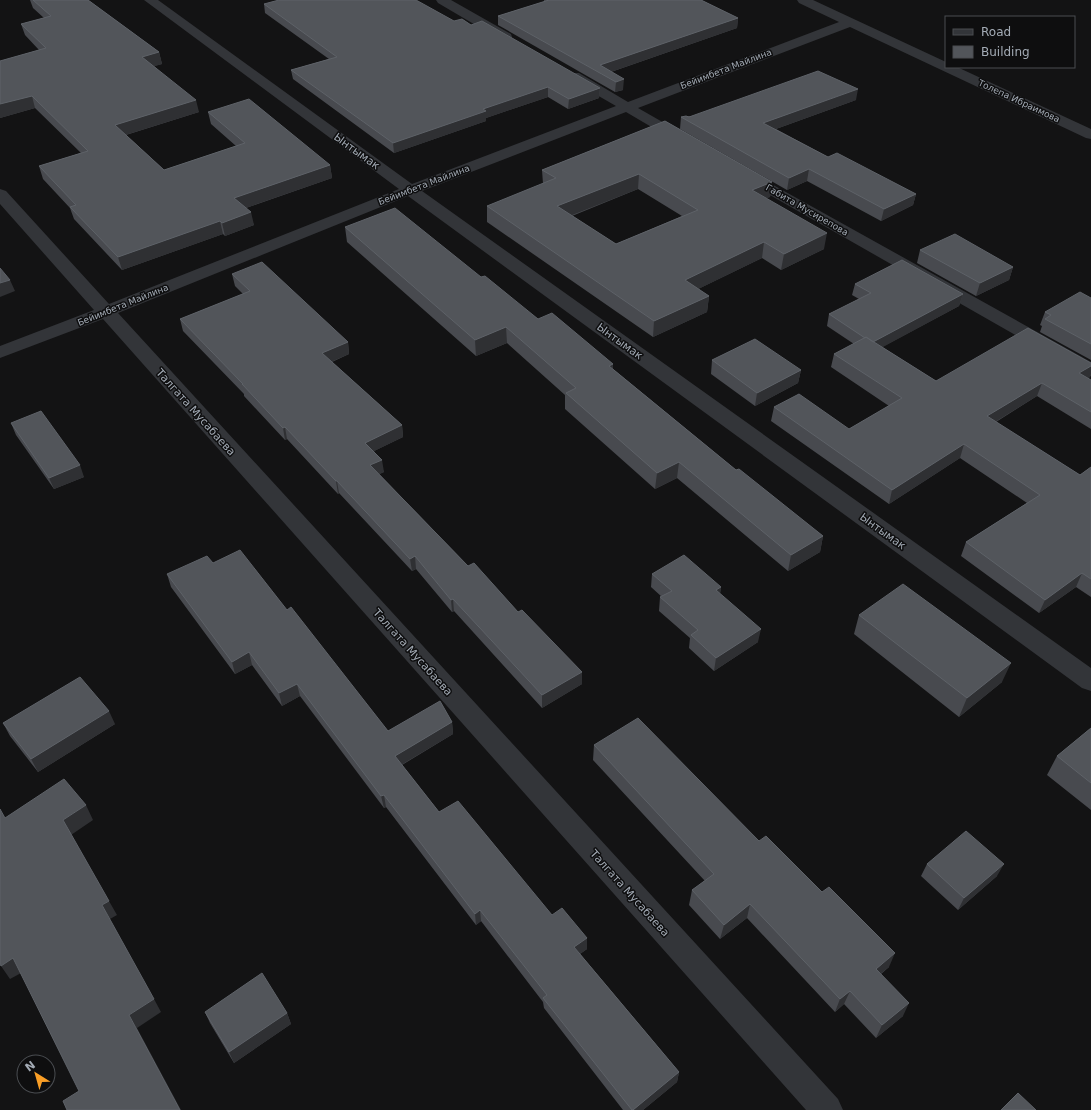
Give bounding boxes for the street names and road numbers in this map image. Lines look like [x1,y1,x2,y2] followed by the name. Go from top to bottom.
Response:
[679,47,773,91] street label: Бейимбета Майлина
[976,77,1061,124] street label: Толепа Ибраимова
[331,130,383,173] street label: Ынтымак
[377,163,471,207] street label: Бейимбета Майлина
[764,182,850,238] street label: Габита Мусирепова
[76,282,170,328] street label: Бейимбета Майлина
[594,320,646,363] street label: Ынтымак
[153,366,238,458] street label: Талгата Мусабаева
[857,510,909,553] street label: Ынтымак
[370,606,455,698] street label: Талгата Мусабаева
[587,847,672,939] street label: Талгата Мусабаева

